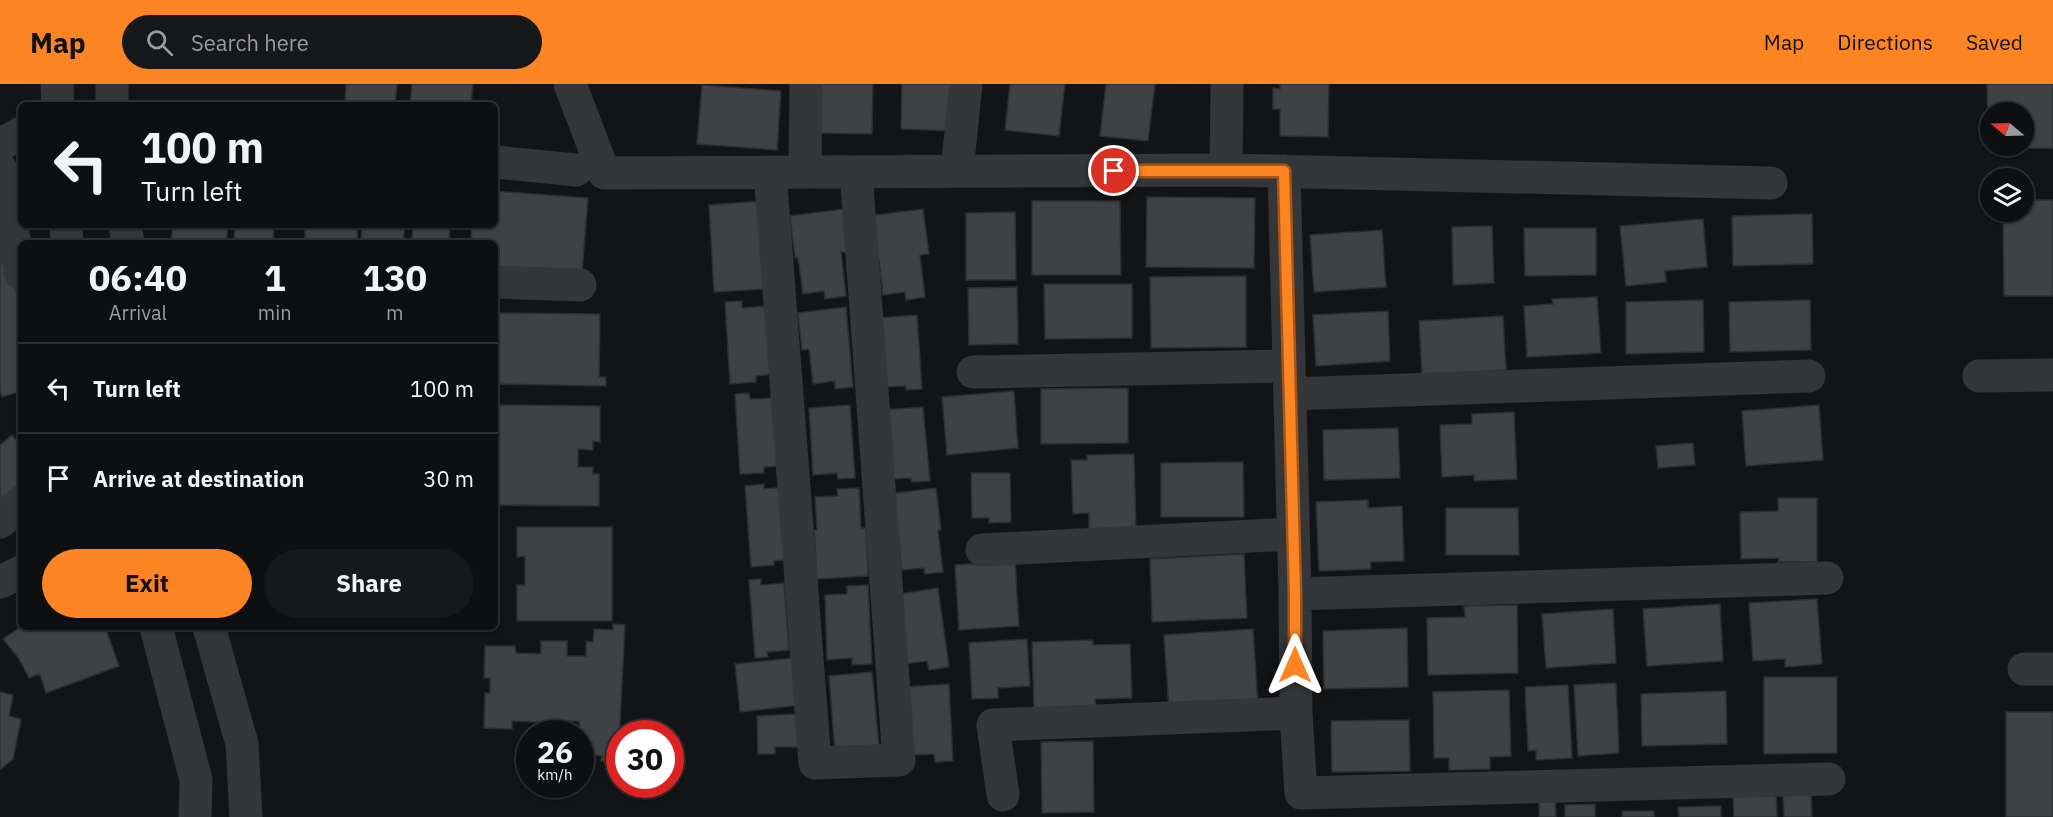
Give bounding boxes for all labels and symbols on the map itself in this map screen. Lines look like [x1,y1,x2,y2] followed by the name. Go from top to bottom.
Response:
[1980,102,2034,156] north arrow
[1088,145,1139,196] pin
[1263,633,1327,697] position arrow
[606,720,684,798] speed limit sign: 30

